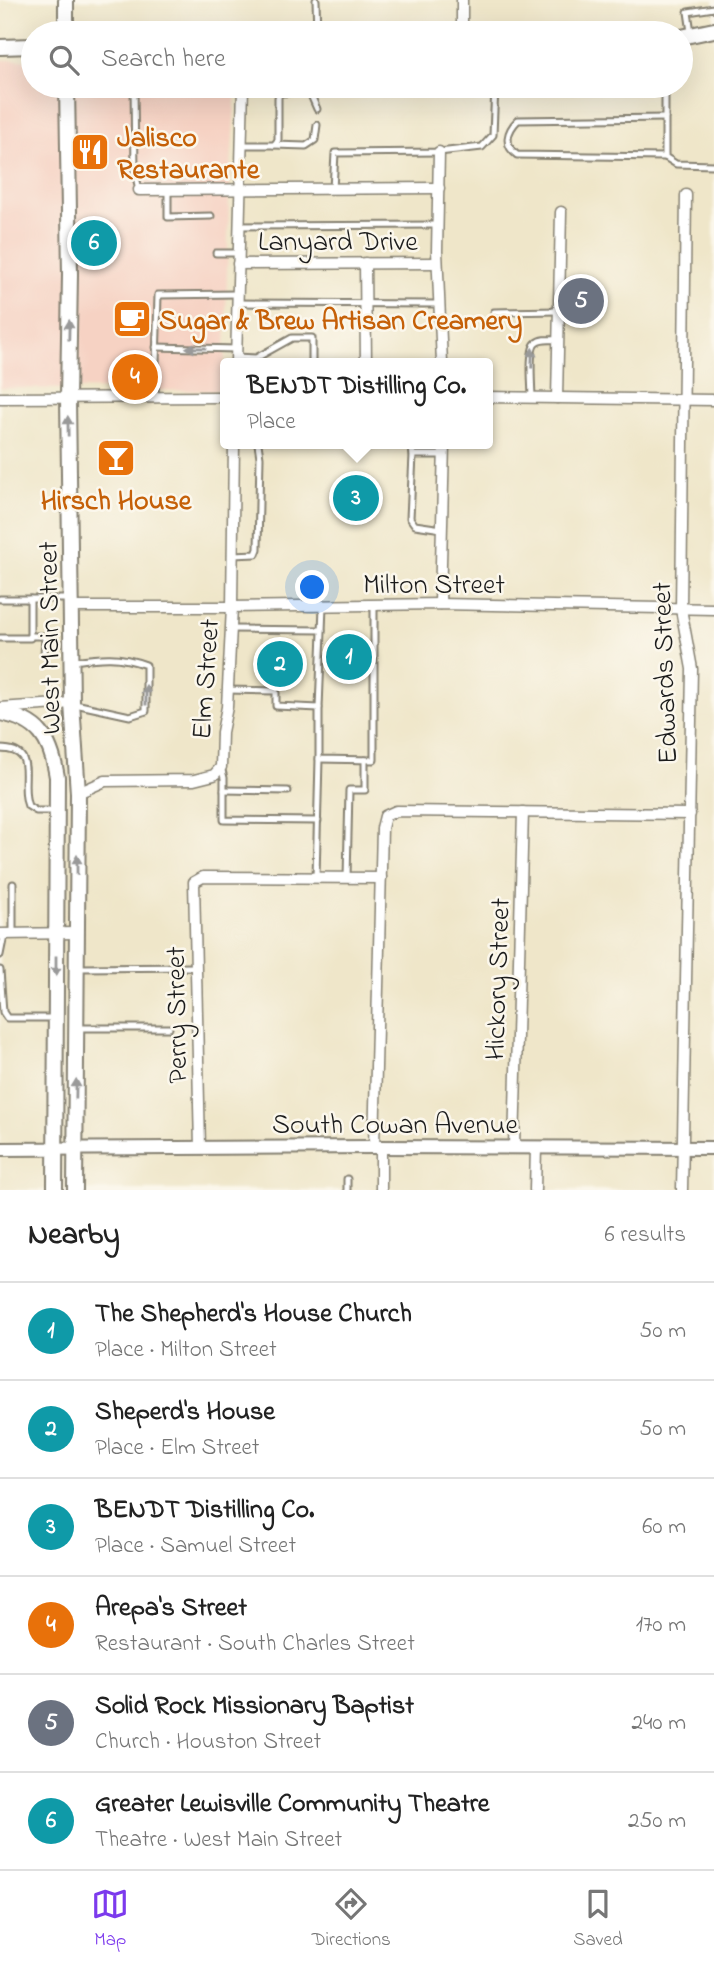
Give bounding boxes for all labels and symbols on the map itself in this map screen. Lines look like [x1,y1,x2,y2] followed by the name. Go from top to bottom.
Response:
[117,119,261,192] place label: Jalisco Restaurante
[69,131,111,173] restaurant icon: Jalisco Restaurante
[71,217,117,269] pin: 6
[258,223,418,264] street label: Lanyard Drive
[558,275,604,327] pin: 5
[111,298,153,340] cafe icon: Sugar & Brew Artisan Creamery
[159,302,522,344] place label: Sugar & Brew Artisan Creamery
[63,319,75,341] one-way arrow
[185,342,207,354] one-way arrow
[527,347,538,369] one-way arrow
[112,351,158,403] pin: 4
[62,415,74,437] one-way arrow
[95,437,137,479] bar icon: Hirsch House
[333,472,379,524] pin: 3
[41,482,193,523] place label: Hirsch House
[29,541,74,735] street label: West Main Street
[363,566,505,607] street label: Milton Street
[295,570,329,604] your location
[643,581,690,765] street label: Edwards Street
[183,617,232,741] street label: Elm Street
[326,631,372,683] pin: 1
[257,638,303,690] pin: 2
[140,684,152,706] one-way arrow
[71,853,83,875] one-way arrow
[476,897,523,1061] street label: Hickory Street
[157,946,200,1084] street label: Perry Street
[50,955,62,977] one-way arrow
[70,1077,82,1099] one-way arrow
[272,1106,519,1147] street label: South Cowan Avenue

